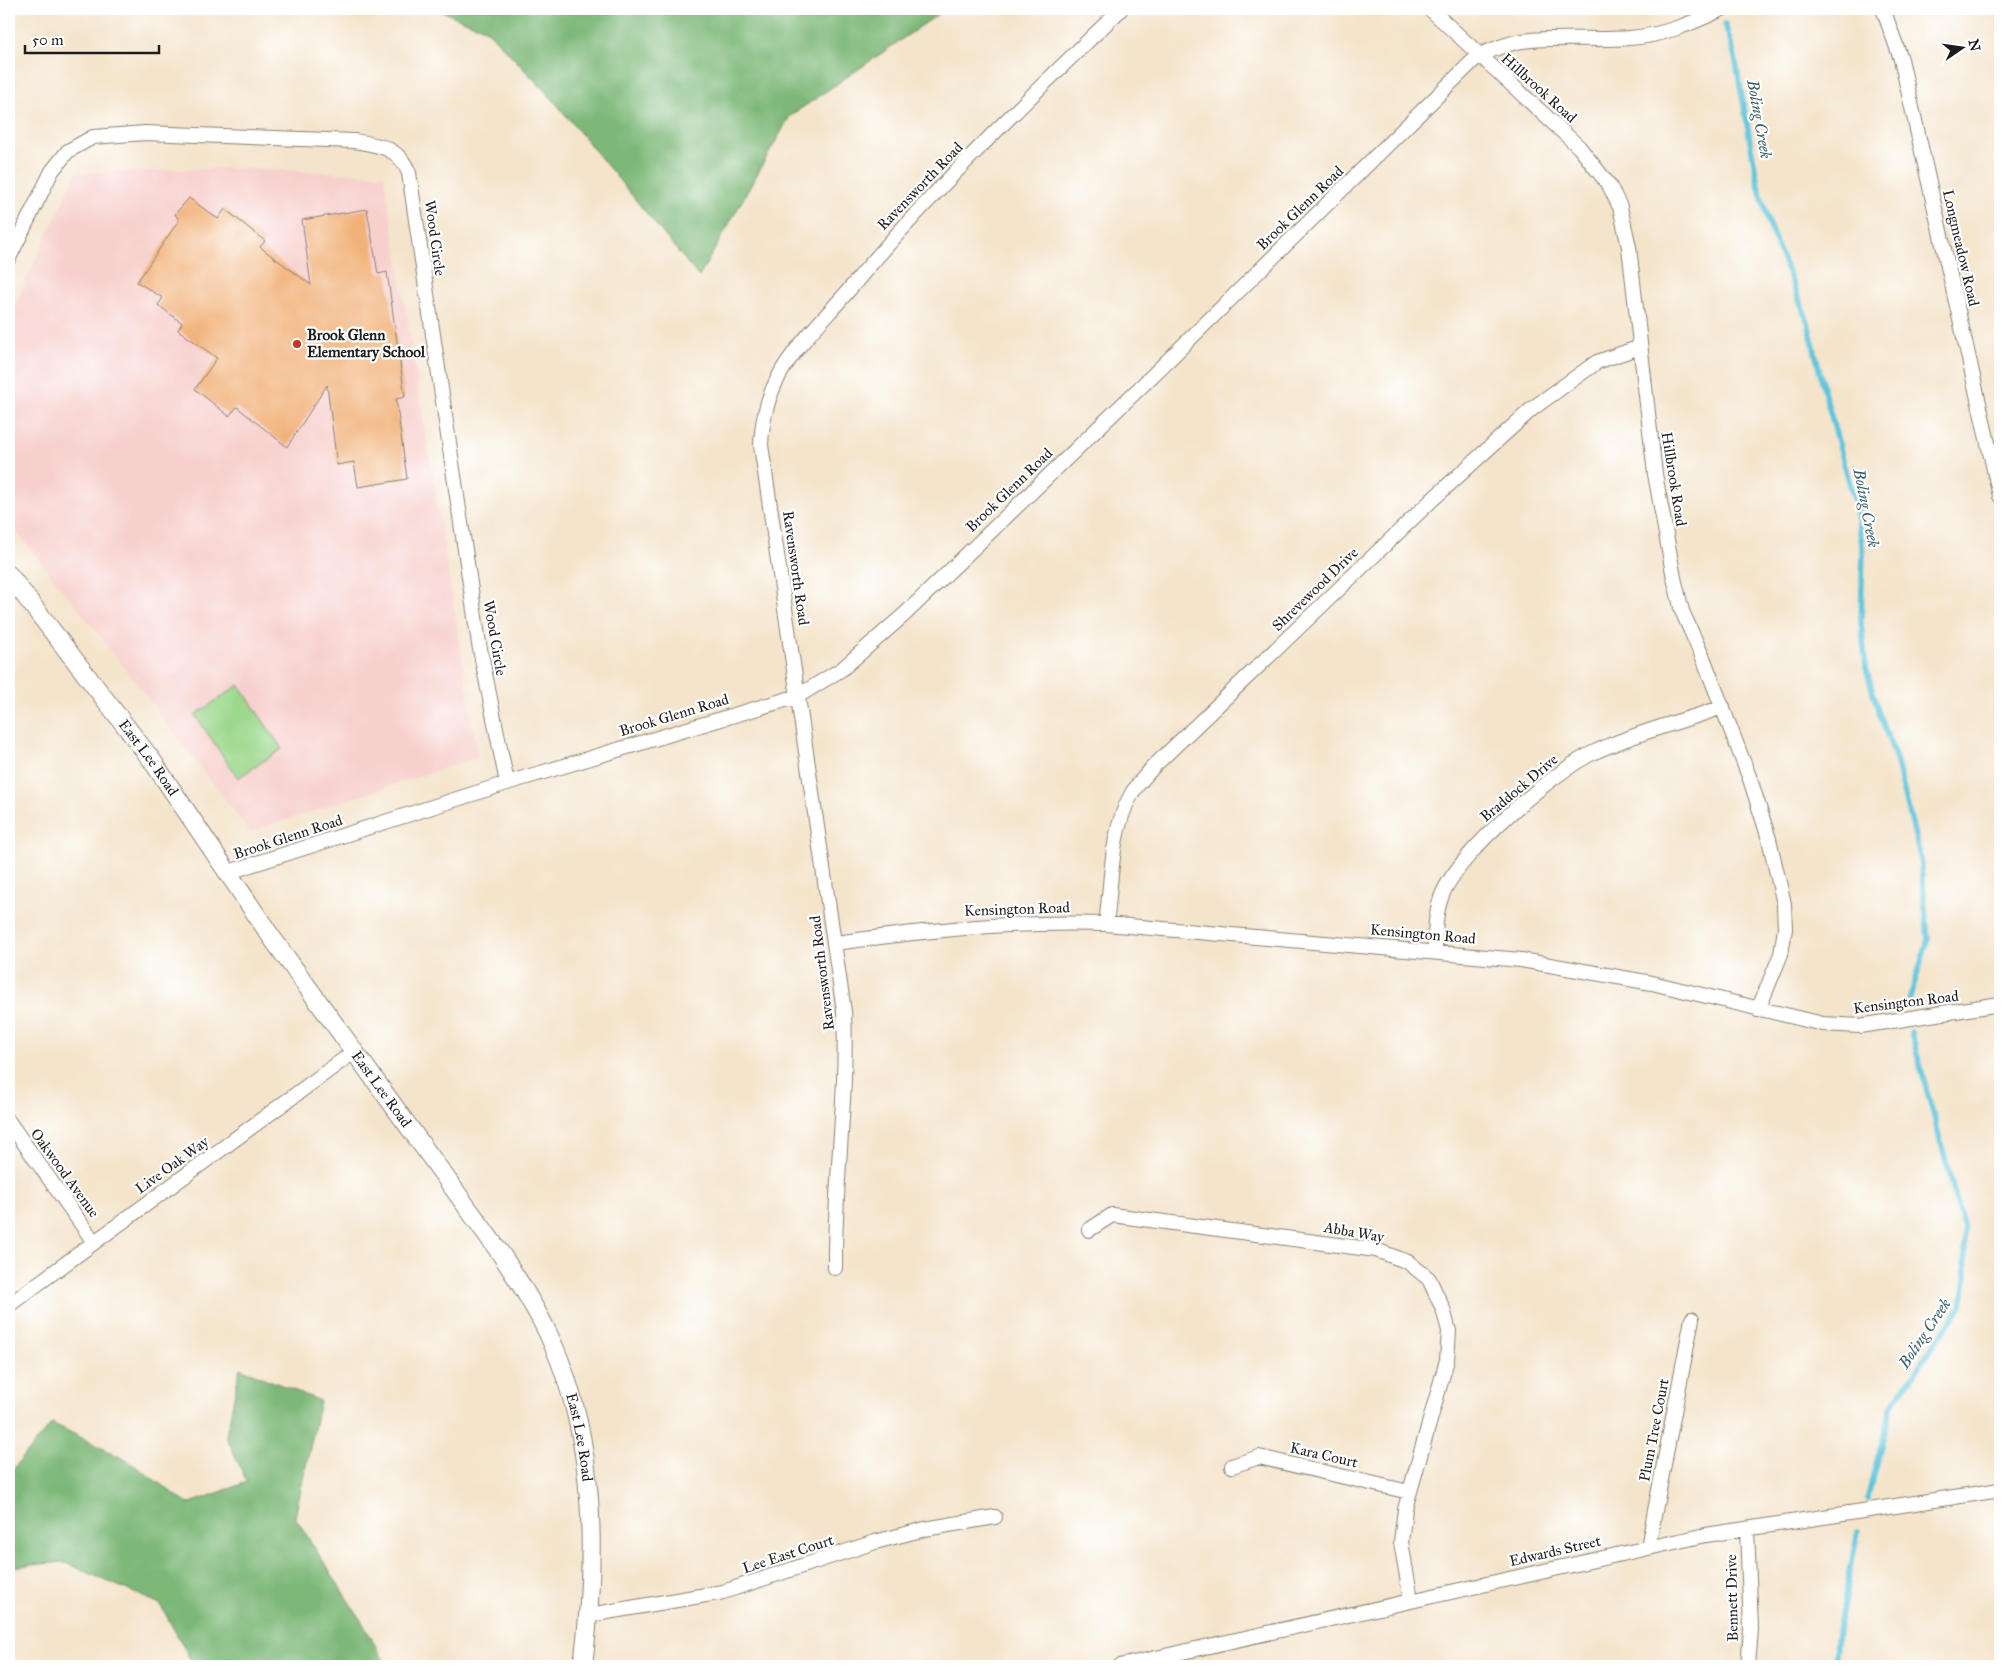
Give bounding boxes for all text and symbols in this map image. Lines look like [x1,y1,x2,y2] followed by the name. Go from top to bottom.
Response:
[25,22,159,54] scale bar
[1936,22,1986,72] north arrow
[32,31,64,49] text: 50 m
[1965,37,1984,53] text: N
[1498,49,1581,127] street label: Hillbrook Road
[1743,77,1776,160] water label: Boling Creek
[873,138,967,234] street label: Ravensworth Road
[1253,162,1347,254] street label: Brook Glenn Road
[1939,188,1983,309] street label: Longmeadow Road
[421,199,449,277] street label: Wood Circle
[307,326,426,362] place label: Brook Glenn Elementary School
[291,338,303,350] marker: Brook Glenn Elementary School
[1658,430,1690,528] street label: Hillbrook Road
[962,444,1056,536] street label: Brook Glenn Road
[1849,466,1883,549] water label: Boling Creek
[779,510,813,627] street label: Ravensworth Road
[1268,543,1362,635] street label: Shrevewood Drive
[480,599,510,677] street label: Wood Circle
[617,690,731,740] street label: Brook Glenn Road
[115,716,183,800] street label: East Lee Road
[1477,750,1561,826] street label: Braddock Drive
[231,811,345,863] street label: Brook Glenn Road
[964,898,1071,920] street label: Kensington Road
[806,914,838,1031] street label: Ravensworth Road
[1369,920,1477,948] street label: Kensington Road
[1852,987,1960,1017] street label: Kensington Road
[348,1047,415,1131] street label: East Lee Road
[27,1125,103,1221] street label: Oakwood Avenue
[132,1132,213,1198] street label: Live Oak Way
[1321,1218,1387,1246] street label: Abba Way
[1894,1295,1955,1373] water label: Boling Creek
[1635,1376,1673,1483] street label: Plum Tree Court
[562,1391,597,1483] street label: East Lee Road
[1288,1438,1360,1472] street label: Kara Court
[740,1531,836,1577] street label: Lee East Court
[1507,1532,1603,1570] street label: Edwards Street
[1722,1554,1742,1642] street label: Bennett Drive

